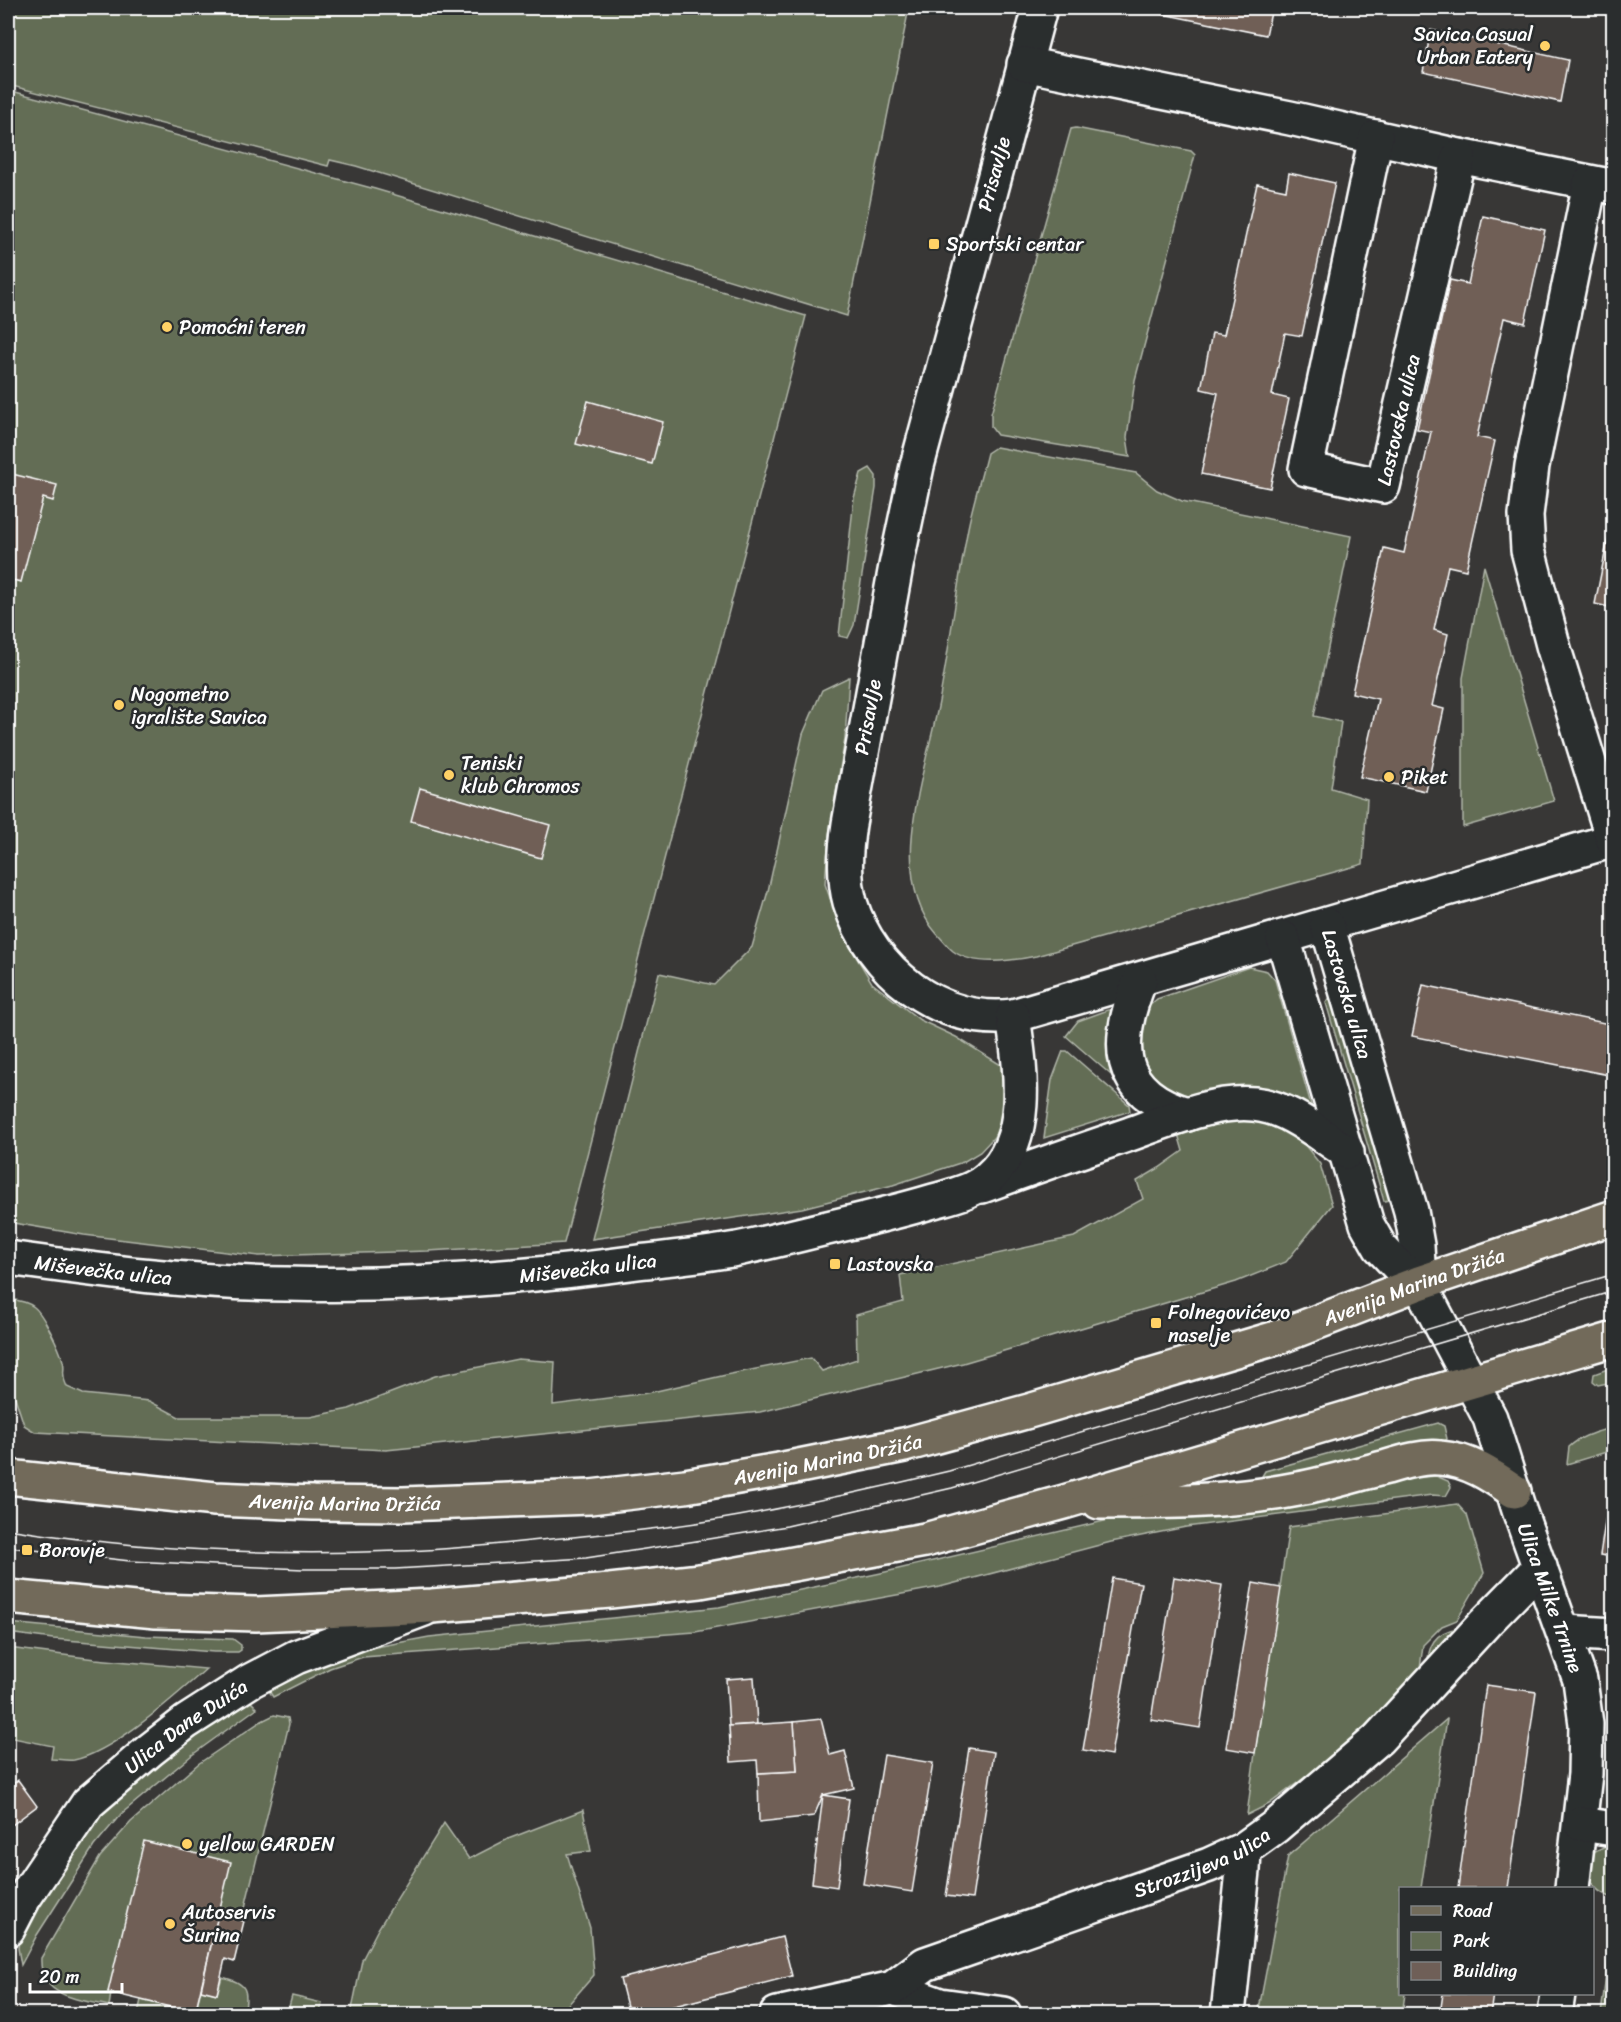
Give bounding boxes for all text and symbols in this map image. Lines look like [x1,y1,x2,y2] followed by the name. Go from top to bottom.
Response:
[1413,17,1534,75] place label: Savica Casual Urban Eatery
[1538,39,1552,53] marker: Savica Casual Urban Eatery
[967,132,1021,215] street label: Prisavlje
[946,227,1084,262] place label: Sportski centar
[927,237,941,251] marker: Sportski centar
[179,310,306,345] place label: Pomoćni teren
[160,320,174,334] marker: Pomoćni teren
[1366,351,1430,489] street label: Lastovska ulica
[844,676,892,758] street label: Prisavlje
[131,677,267,735] place label: Nogometno igralište Savica
[112,698,126,712] marker: Nogometno igralište Savica
[461,746,580,804] place label: Teniski klub Chromos
[1401,760,1449,795] place label: Piket
[442,768,456,782] marker: Teniski klub Chromos
[1382,770,1396,784] marker: Piket
[1312,925,1383,1063] street label: Lastovska ulica
[1317,1237,1510,1336] street label: Avenija Marina Držića
[518,1242,658,1293] street label: Miševečka ulica
[32,1244,173,1295] street label: Miševečka ulica
[847,1247,934,1282] place label: Lastovska
[828,1257,842,1271] marker: Lastovska
[1168,1295,1290,1353] place label: Folnegovićevo naselje
[1149,1316,1163,1330] marker: Folnegovićevo naselje
[730,1423,927,1495] street label: Avenija Marina Držića
[247,1483,442,1522] street label: Avenija Marina Držića
[1507,1518,1594,1678] street label: Ulica Milke Trnine
[39,1533,105,1568] place label: Borovje
[20,1543,34,1557] marker: Borovje
[116,1669,255,1783] street label: Ulica Dane Duića
[1129,1818,1278,1908] street label: Strozzijeva ulica
[199,1827,335,1862] place label: yellow GARDEN
[180,1837,194,1851] marker: yellow GARDEN
[1399,1887,1594,1995] legend
[181,1895,277,1953] place label: Autoservis Šurina
[1453,1895,1493,1927] text: Road
[163,1917,177,1931] marker: Autoservis Šurina
[1453,1925,1490,1957] text: Park
[1453,1955,1517,1987] text: Building
[30,1956,122,1994] scale bar
[39,1961,79,1993] text: 20 m

